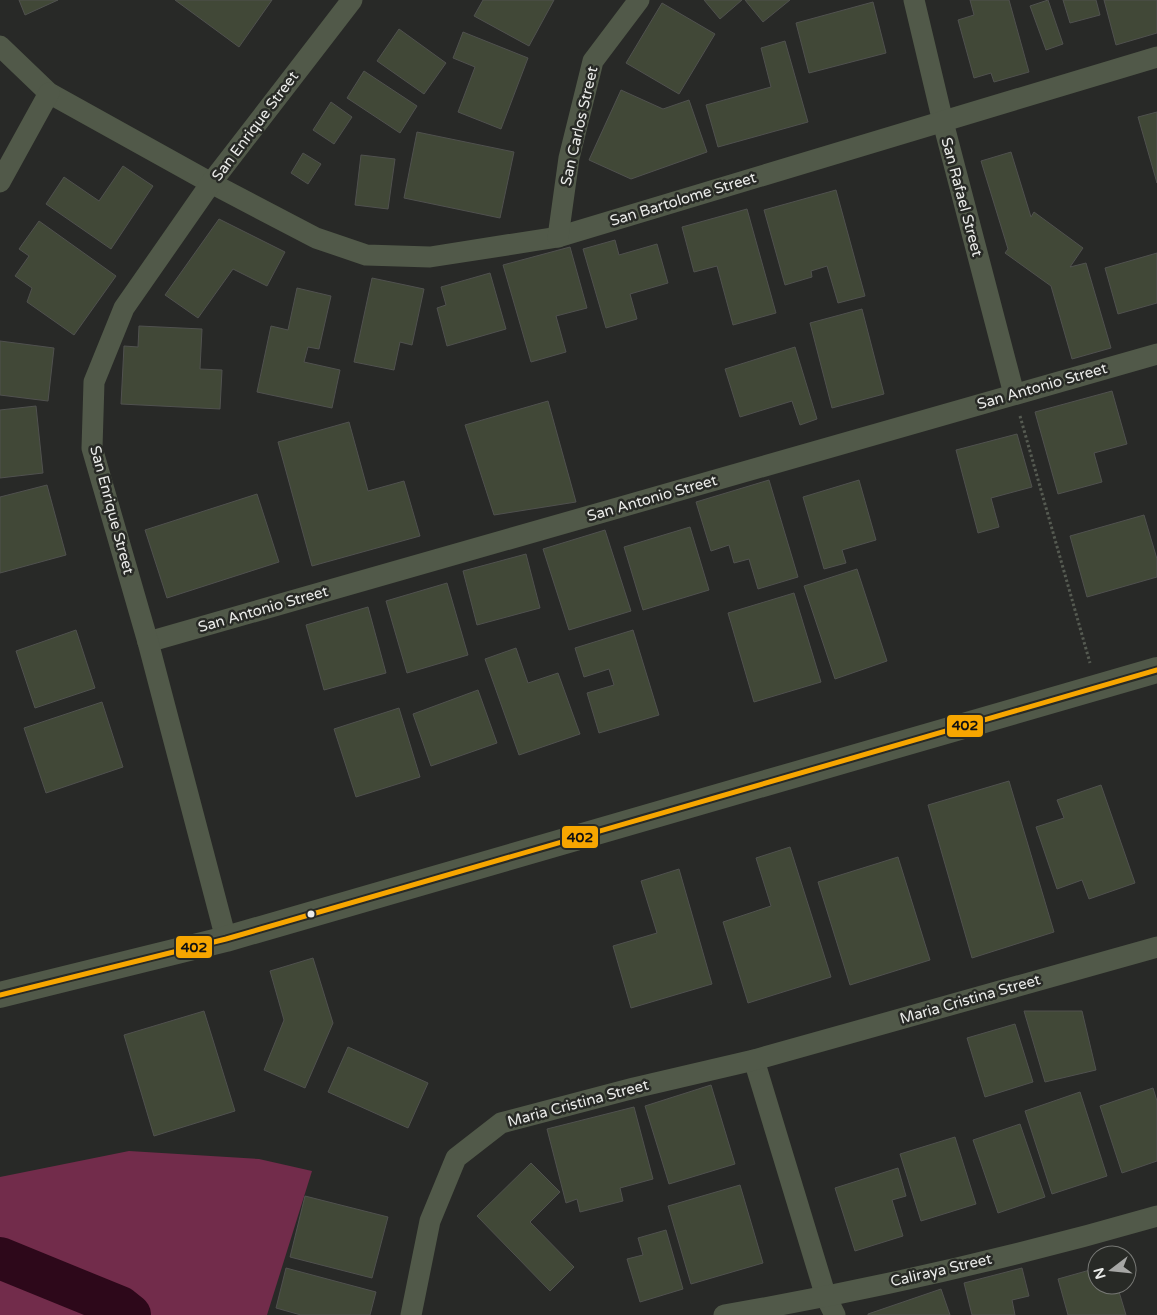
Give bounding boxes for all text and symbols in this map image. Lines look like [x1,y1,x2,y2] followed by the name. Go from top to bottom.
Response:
[556,64,602,188] street label: San Carlos Street
[208,67,302,184] street label: San Enrique Street
[937,135,987,259] street label: San Rafael Street
[608,168,759,230] street label: San Bartolome Street
[975,359,1109,413] street label: San Antonio Street
[86,444,138,577] street label: San Enrique Street
[585,471,719,525] street label: San Antonio Street
[196,582,330,636] street label: San Antonio Street
[946,714,984,738] line badge: 402
[952,717,978,734] text: 402
[561,825,599,849] line badge: 402
[567,829,593,846] text: 402
[306,909,316,919] unlabelled marker
[175,935,213,959] line badge: 402
[181,939,207,956] text: 402
[898,970,1043,1028] street label: Maria Cristina Street
[505,1075,651,1131] street label: Maria Cristina Street
[1087,1245,1137,1295] north arrow
[889,1250,994,1290] street label: Caliraya Street
[1090,1266,1110,1281] text: N

